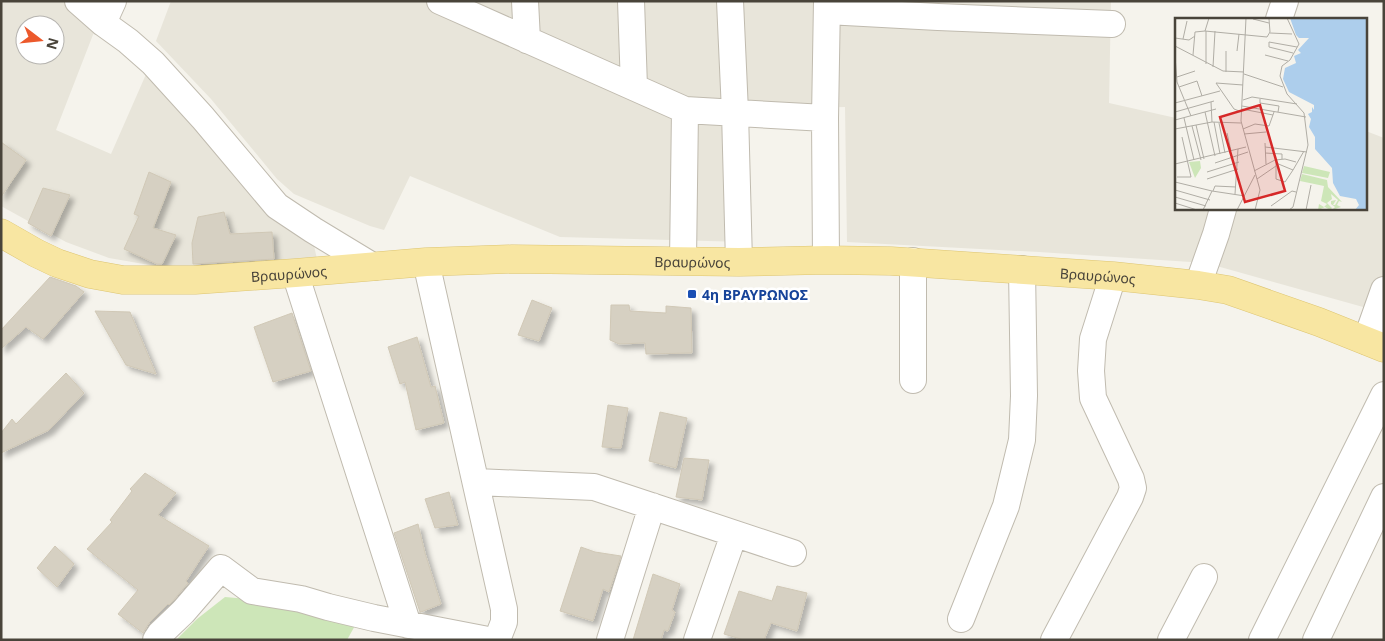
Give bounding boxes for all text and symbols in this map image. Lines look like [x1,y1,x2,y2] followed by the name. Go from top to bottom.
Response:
[15,15,65,65] north arrow
[1175,18,1368,210] inset map
[42,36,64,52] text: N
[654,251,731,271] street label: Βραυρώνος
[250,261,328,286] street label: Βραυρώνος
[1059,263,1137,288] street label: Βραυρώνος
[702,285,808,304] place label: 4η ΒΡΑΥΡΩΝΟΣ
[686,288,698,300] marker: 4η ΒΡΑΥΡΩΝΟΣ

